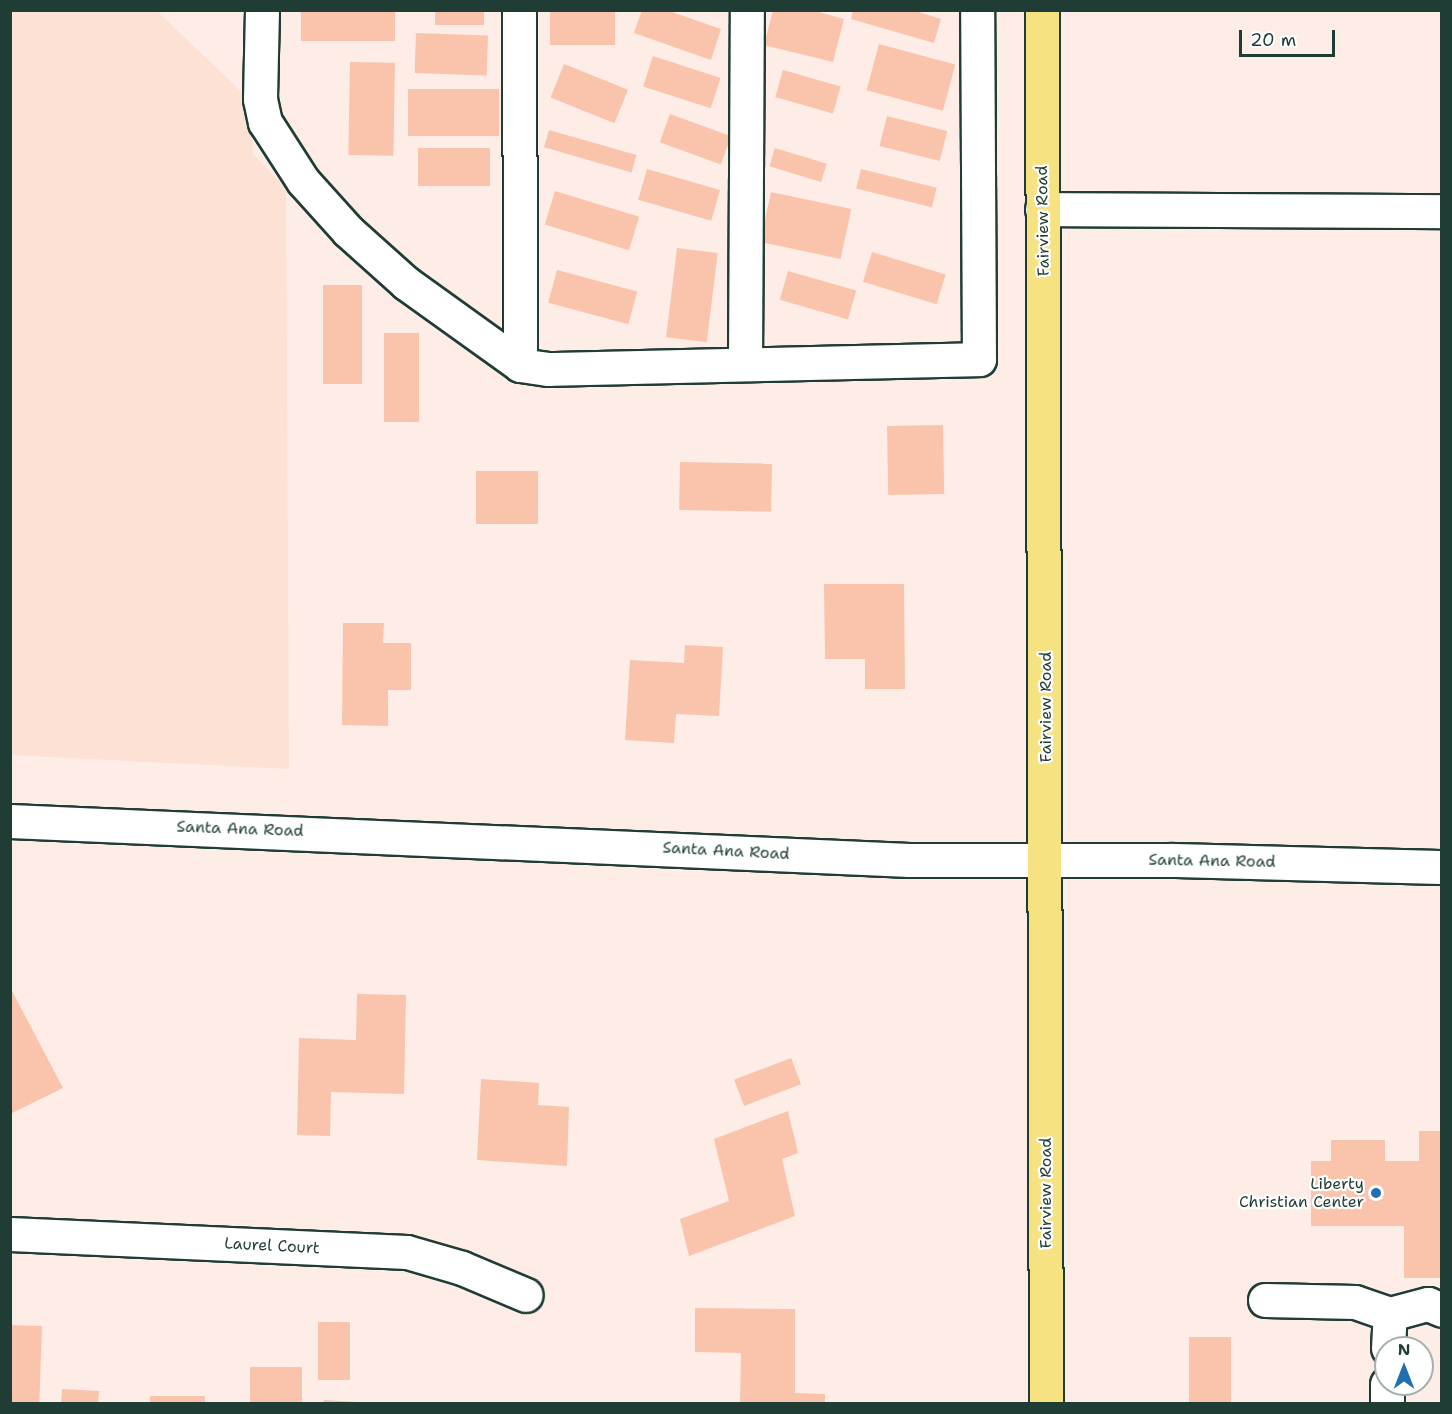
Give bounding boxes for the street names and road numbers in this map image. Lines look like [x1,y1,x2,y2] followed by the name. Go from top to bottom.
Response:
[1032,165,1054,277] street label: Fairview Road
[1036,652,1056,762] street label: Fairview Road
[176,817,304,841] street label: Santa Ana Road
[662,838,790,864] street label: Santa Ana Road
[1148,850,1276,872] street label: Santa Ana Road
[1036,1138,1056,1248] street label: Fairview Road
[224,1234,320,1258] street label: Laurel Court

